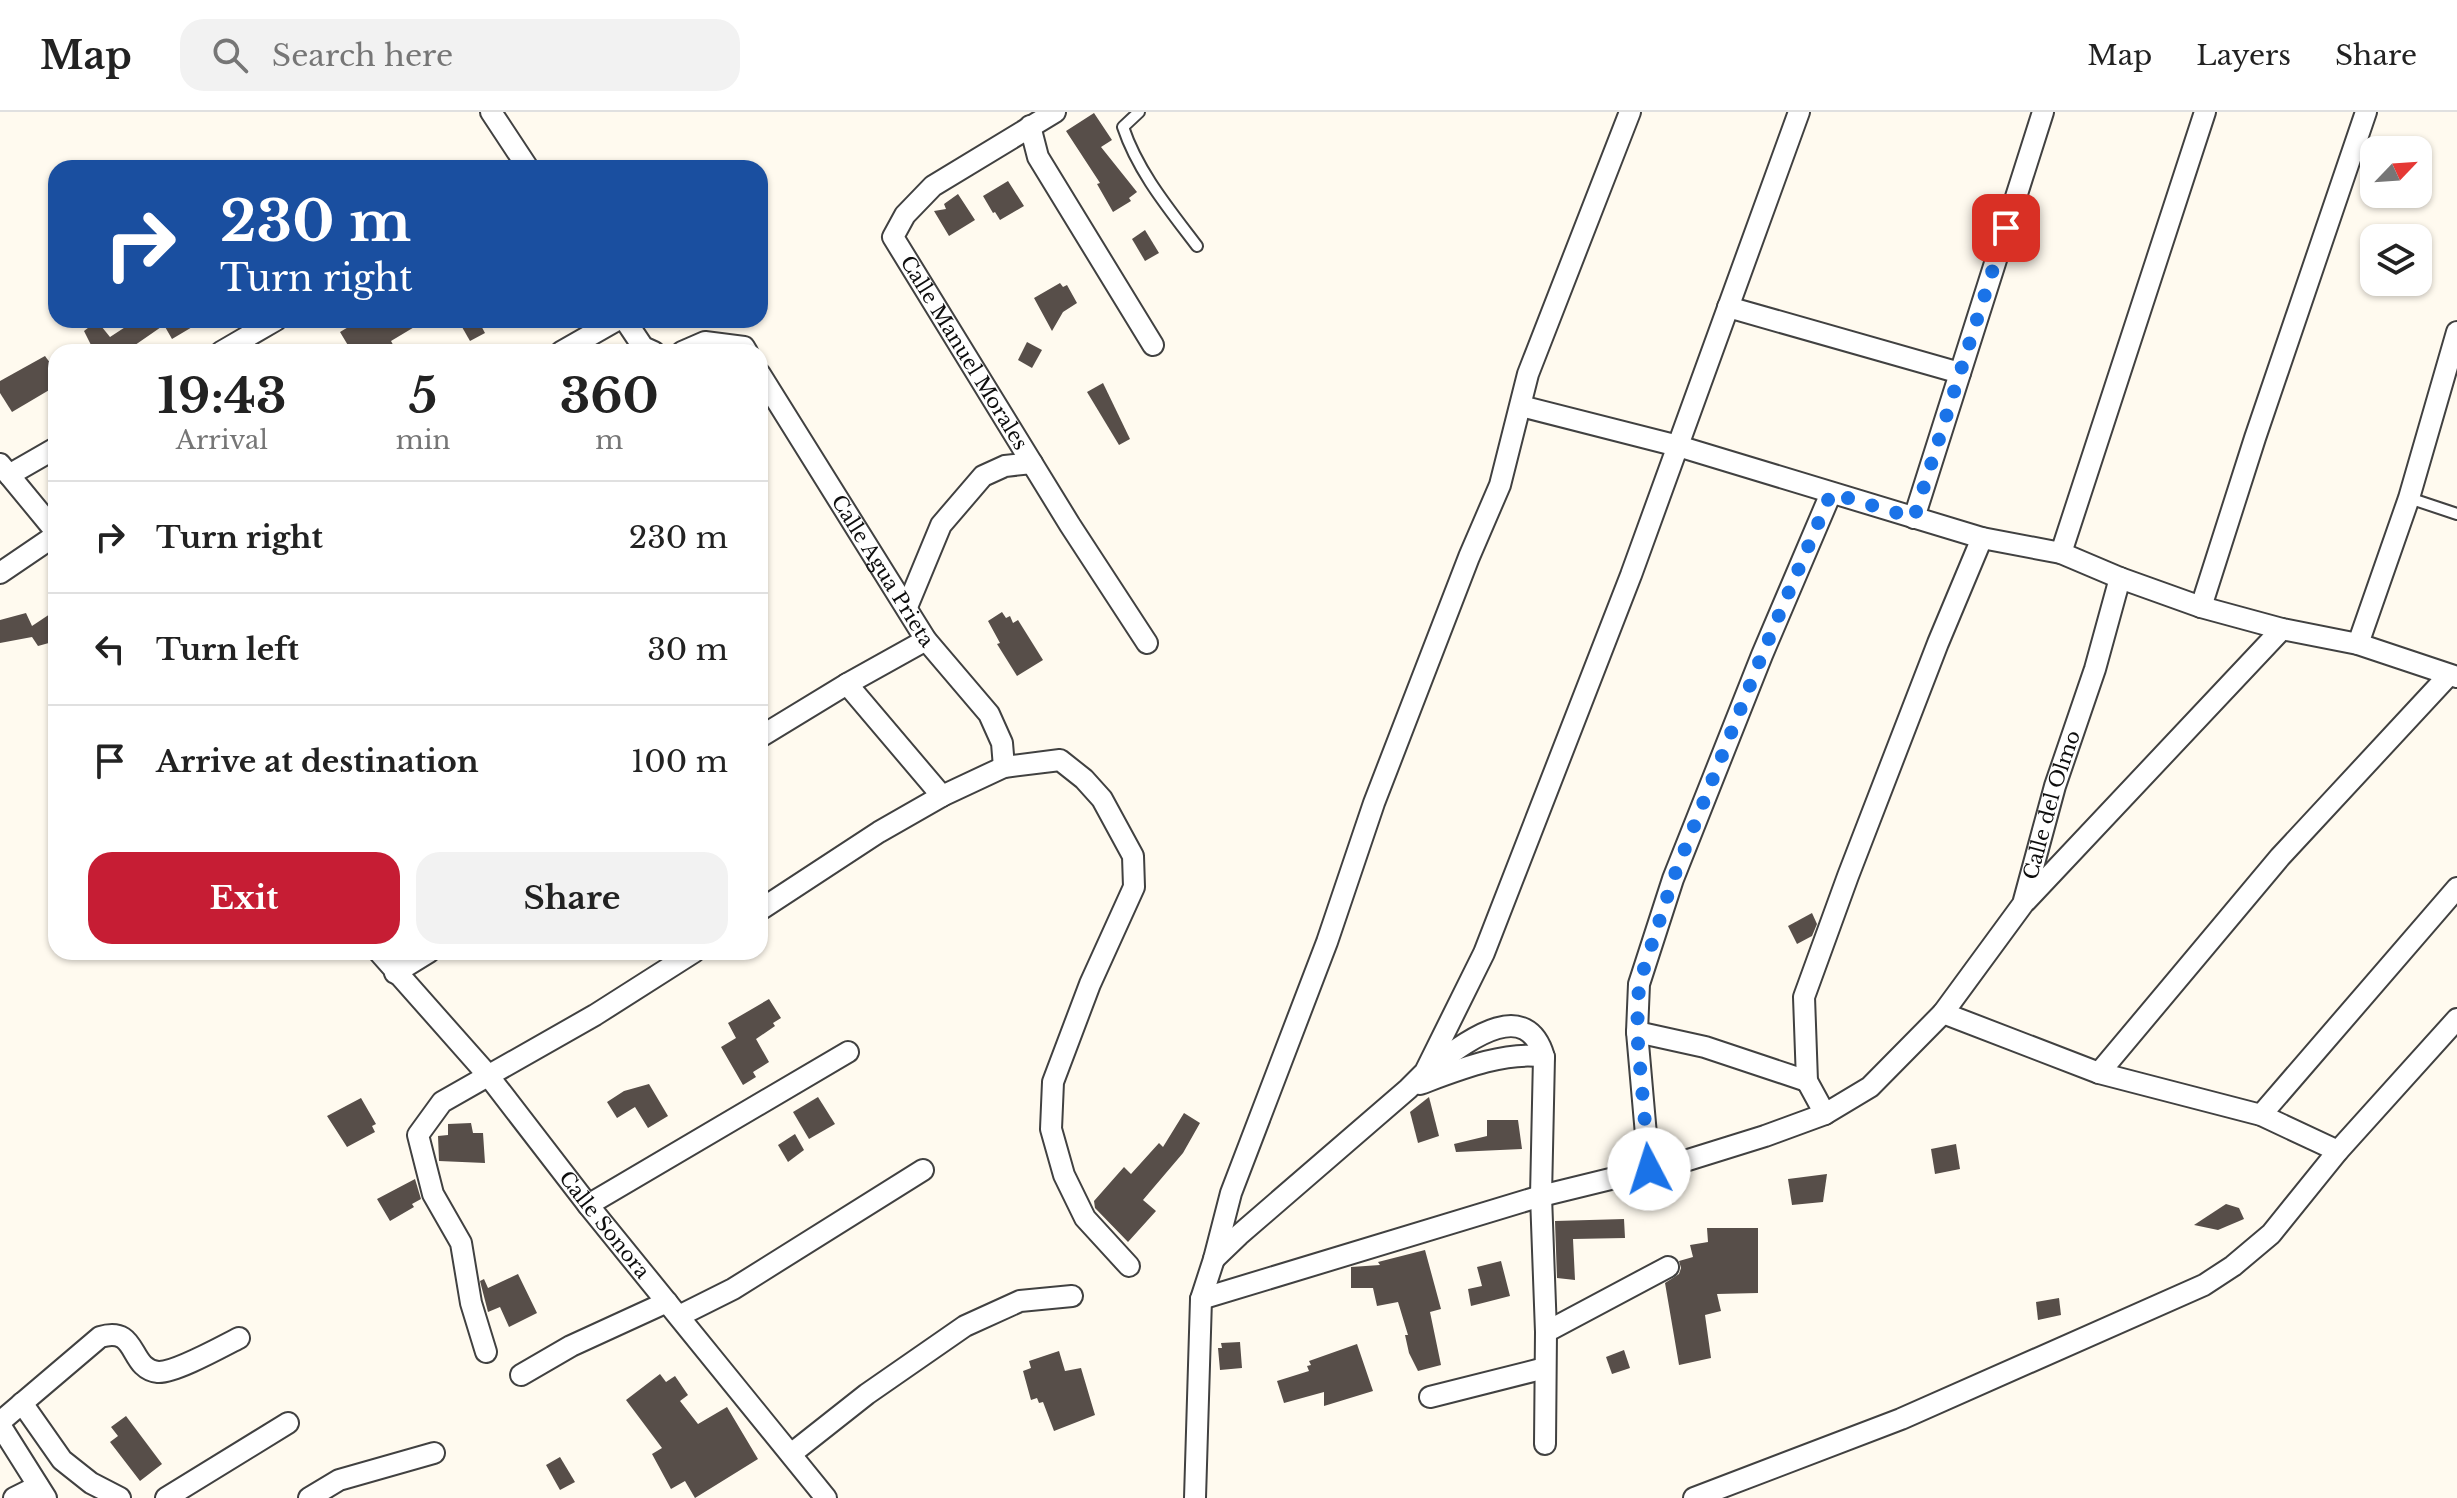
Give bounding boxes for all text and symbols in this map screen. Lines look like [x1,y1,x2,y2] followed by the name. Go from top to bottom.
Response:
[180,19,740,91] search box
[40,32,132,79] text: Map
[208,33,252,77] icon: search
[272,37,453,74] text: Search here
[2087,38,2152,73] text: Map
[2196,38,2291,73] text: Layers
[2335,38,2417,73] text: Share
[2360,136,2432,208] north arrow
[2360,136,2432,296] map controls
[220,187,411,256] text: 230 m
[88,192,192,296] icon: right
[1972,194,2040,262] pin
[1984,206,2028,250] icon: arrive
[2360,224,2432,296] button: layers
[896,251,1033,454] street label: Calle Manuel Morales
[220,256,413,301] text: Turn right
[157,366,287,426] text: 19:43
[409,366,437,426] text: 5
[560,366,659,426] text: 360
[176,424,268,456] text: Arrival
[396,424,450,456] text: min
[595,424,623,456] text: m
[827,491,939,653] street label: Calle Agua Prieta
[88,515,132,559] icon: right
[156,519,323,556] text: Turn right
[629,519,728,556] text: 230 m
[88,627,132,671] icon: left
[156,631,299,668] text: Turn left
[647,631,728,668] text: 30 m
[2018,727,2085,882] street label: Calle del Olmo
[88,739,132,783] icon: arrive
[156,743,479,780] text: Arrive at destination
[631,743,728,780] text: 100 m
[88,852,400,944] button: Exit
[416,852,728,944] button: Share
[1607,1127,1691,1211] position arrow
[554,1166,655,1284] street label: Calle Sonora

